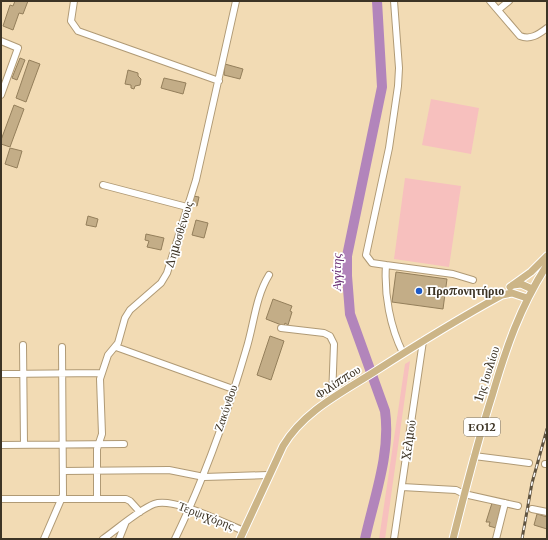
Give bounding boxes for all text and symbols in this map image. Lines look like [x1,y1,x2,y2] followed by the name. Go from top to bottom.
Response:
[161,199,196,270] street label: Δημοσθένους
[328,252,345,292] water label: Αγγίτης
[427,283,504,298] place label: Προπονητήριο
[414,286,424,296] marker: Προπονητήριο
[471,344,503,403] street label: 1ης Ιουλίου
[312,361,363,402] street label: Φιλίππου
[211,382,241,433] street label: Ζακύνθου
[464,418,500,436] road number: ΕΟ12
[398,419,419,461] street label: Χελμού
[176,498,236,533] street label: Τερψιχόρης

